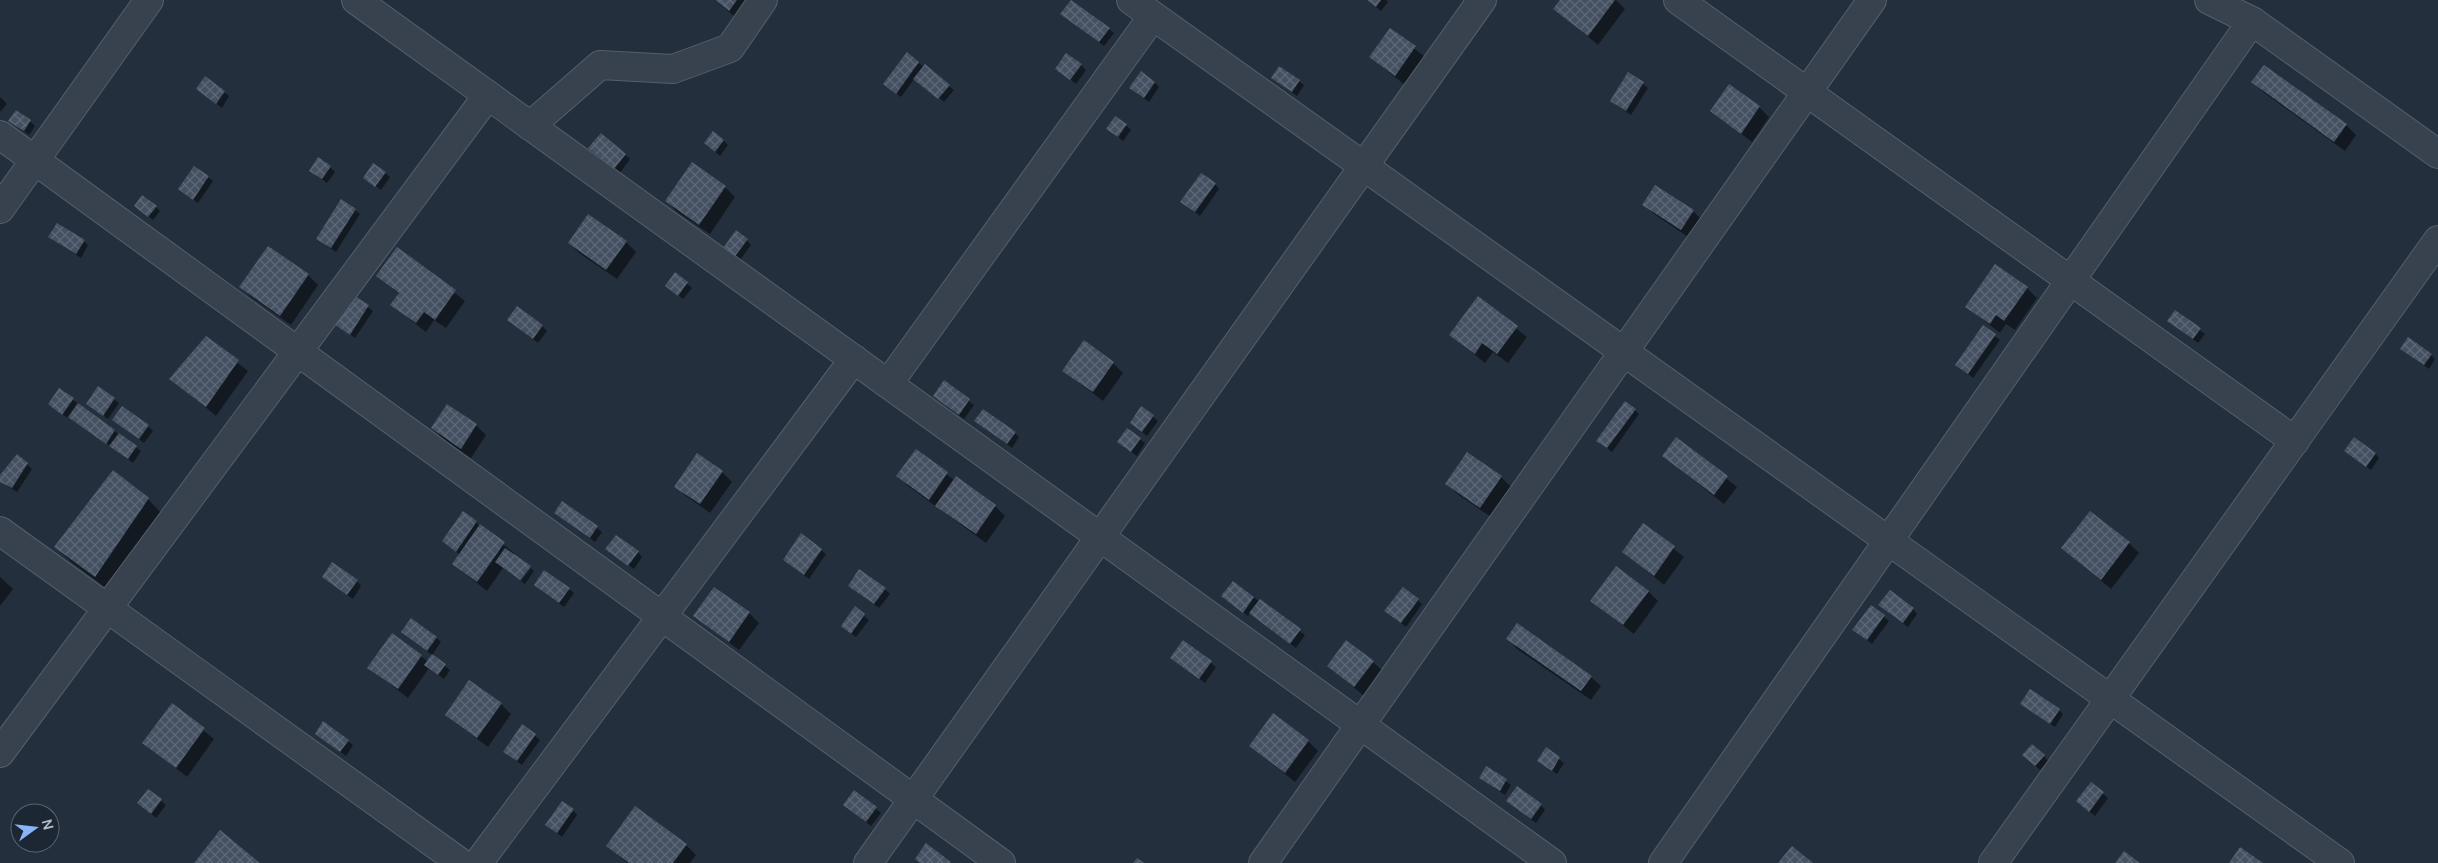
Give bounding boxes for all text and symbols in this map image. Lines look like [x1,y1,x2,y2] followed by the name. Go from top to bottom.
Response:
[10,803,60,853] north arrow
[38,817,59,832] text: N

